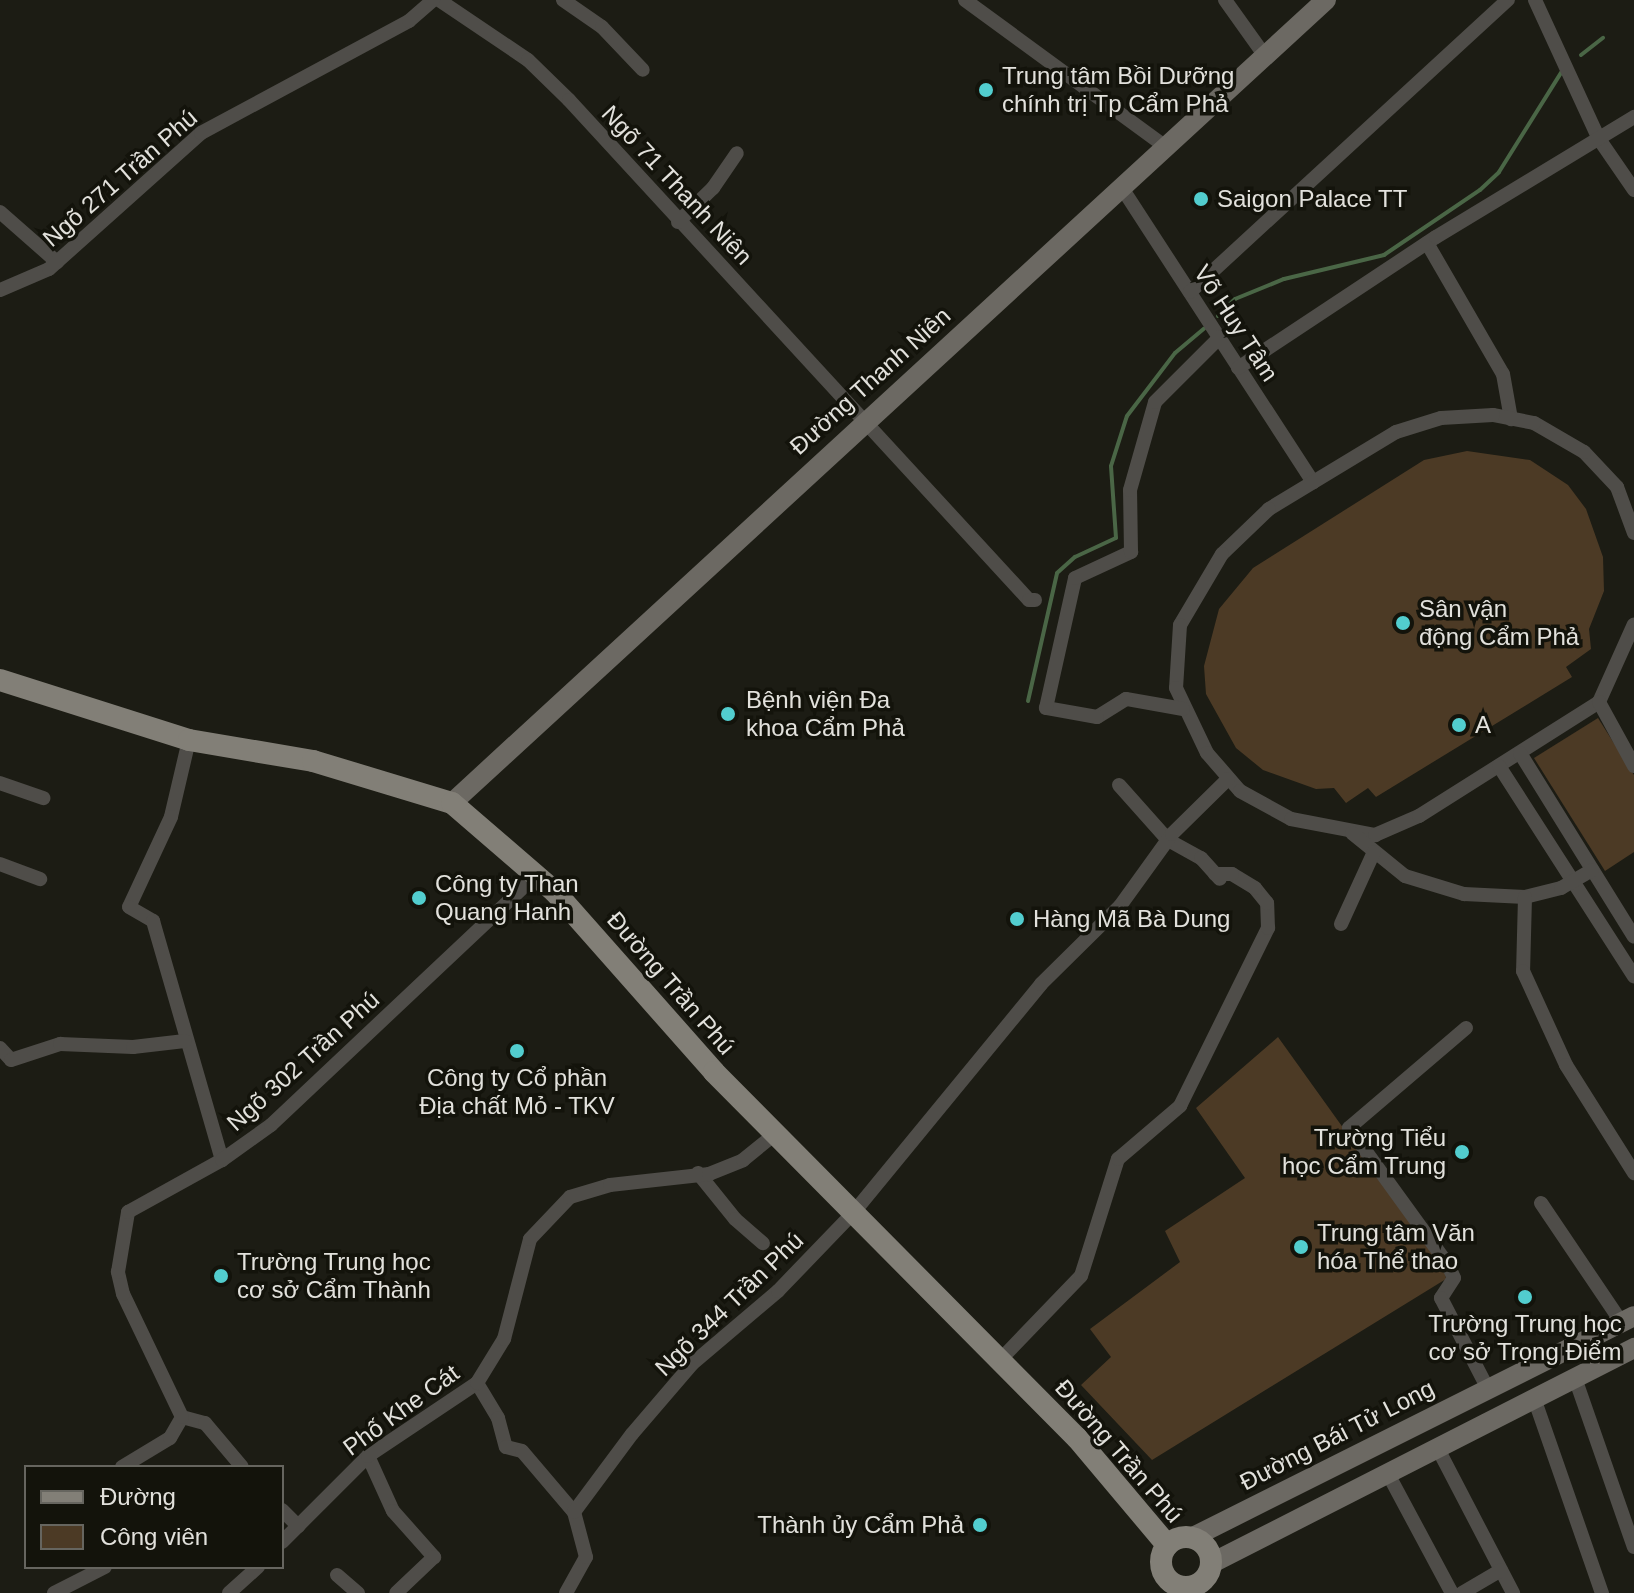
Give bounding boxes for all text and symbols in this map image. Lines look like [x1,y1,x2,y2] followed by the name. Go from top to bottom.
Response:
[1002,62,1234,118] place label: Trung tâm Bồi Dưỡng chính trị Tp Cẩm Phả
[977,81,995,99] marker: Trung tâm Bồi Dưỡng chính trị Tp Cẩm Phả
[595,99,759,271] street label: Ngõ 71 Thanh Niên
[37,103,203,253] street label: Ngõ 271 Trần Phú
[1217,185,1408,213] place label: Saigon Palace TT
[1192,190,1210,208] marker: Saigon Palace TT
[1188,259,1284,387] street label: Võ Huy Tâm
[784,301,956,461] street label: Đường Thanh Niên
[1419,595,1579,651] place label: Sân vận động Cẩm Phả
[1394,614,1412,632] marker: Sân vận động Cẩm Phả
[746,686,905,742] place label: Bệnh viện Đa khoa Cẩm Phả
[717,703,739,725] marker: Bệnh viện Đa khoa Cẩm Phả
[1475,711,1491,739] place label: A
[1450,716,1468,734] marker: A
[435,870,579,926] place label: Công ty Than Quang Hanh
[410,889,428,907] marker: Công ty Than Quang Hanh
[1033,905,1230,933] place label: Hàng Mã Bà Dung
[601,906,741,1060] street label: Đường Trần Phú
[1008,910,1026,928] marker: Hàng Mã Bà Dung
[221,985,385,1137] street label: Ngõ 302 Trần Phú
[508,1042,526,1060] marker: Công ty Cổ phần Địa chất Mỏ - TKV
[419,1064,615,1120] place label: Công ty Cổ phần Địa chất Mỏ - TKV
[1281,1124,1446,1180] place label: Trường Tiểu học Cẩm Trung
[1453,1143,1471,1161] marker: Trường Tiểu học Cẩm Trung
[1317,1219,1475,1275] place label: Trung tâm Văn hóa Thể thao
[649,1226,809,1382] street label: Ngõ 344 Trần Phú
[1292,1238,1310,1256] marker: Trung tâm Văn hóa Thể thao
[237,1248,431,1304] place label: Trường Trung học cơ sở Cẩm Thành
[212,1267,230,1285] marker: Trường Trung học cơ sở Cẩm Thành
[1516,1288,1534,1306] marker: Trường Trung học cơ sở Trọng Điểm
[1428,1310,1622,1366] place label: Trường Trung học cơ sở Trọng Điểm
[337,1358,465,1462] street label: Phố Khe Cát
[1235,1373,1439,1497] street label: Đường Bái Tử Long
[1049,1374,1189,1528] street label: Đường Trần Phú
[24,1465,284,1569] legend
[100,1483,176,1510] text: Đường
[757,1511,964,1539] place label: Thành ủy Cẩm Phả
[971,1516,989,1534] marker: Thành ủy Cẩm Phả
[100,1523,208,1550] text: Công viên

